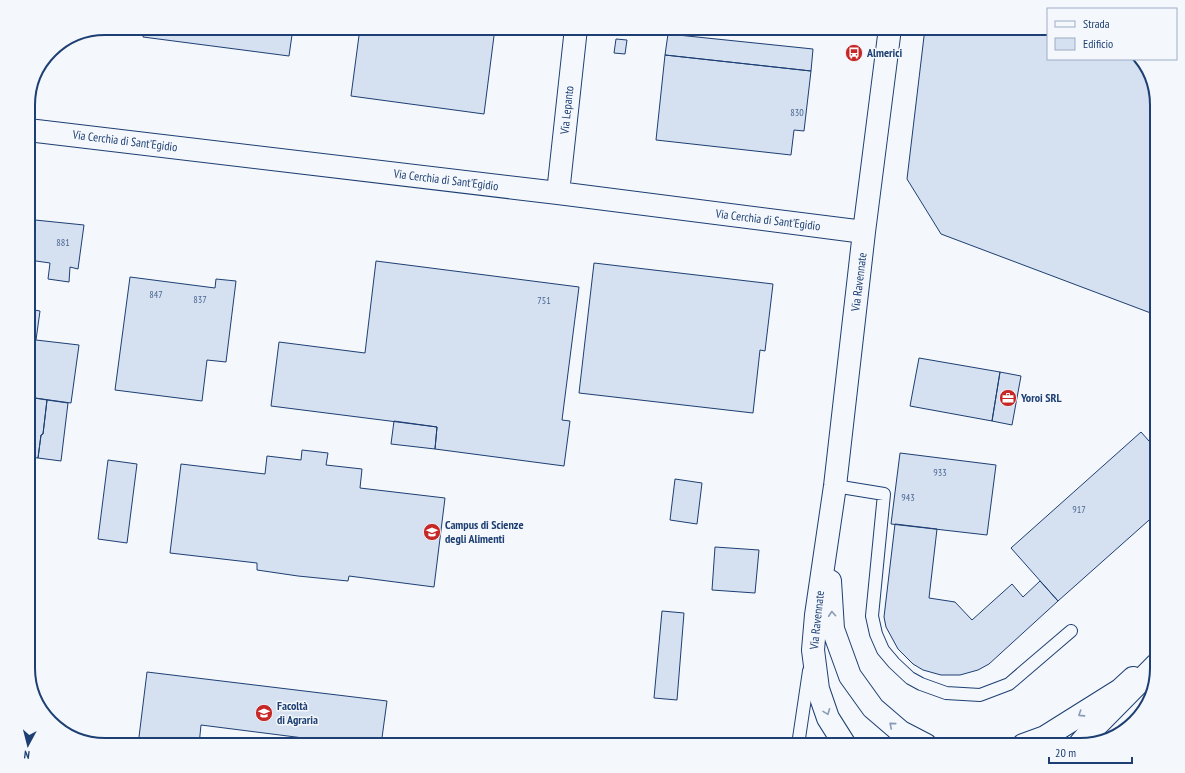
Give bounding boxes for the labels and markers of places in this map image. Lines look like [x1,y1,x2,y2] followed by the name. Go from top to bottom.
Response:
[844,43,864,63] bus stop icon: Almerici
[866,45,902,60] place label: Almerici
[998,388,1018,408] office icon: Yoroi SRL
[1020,390,1062,405] place label: Yoroi SRL
[445,517,524,546] place label: Campus di Scienze degli Alimenti
[422,522,442,542] school or university icon: Campus di Scienze degli Alimenti
[277,698,318,727] place label: Facoltà di Agraria
[254,703,274,723] school or university icon: Facoltà di Agraria

